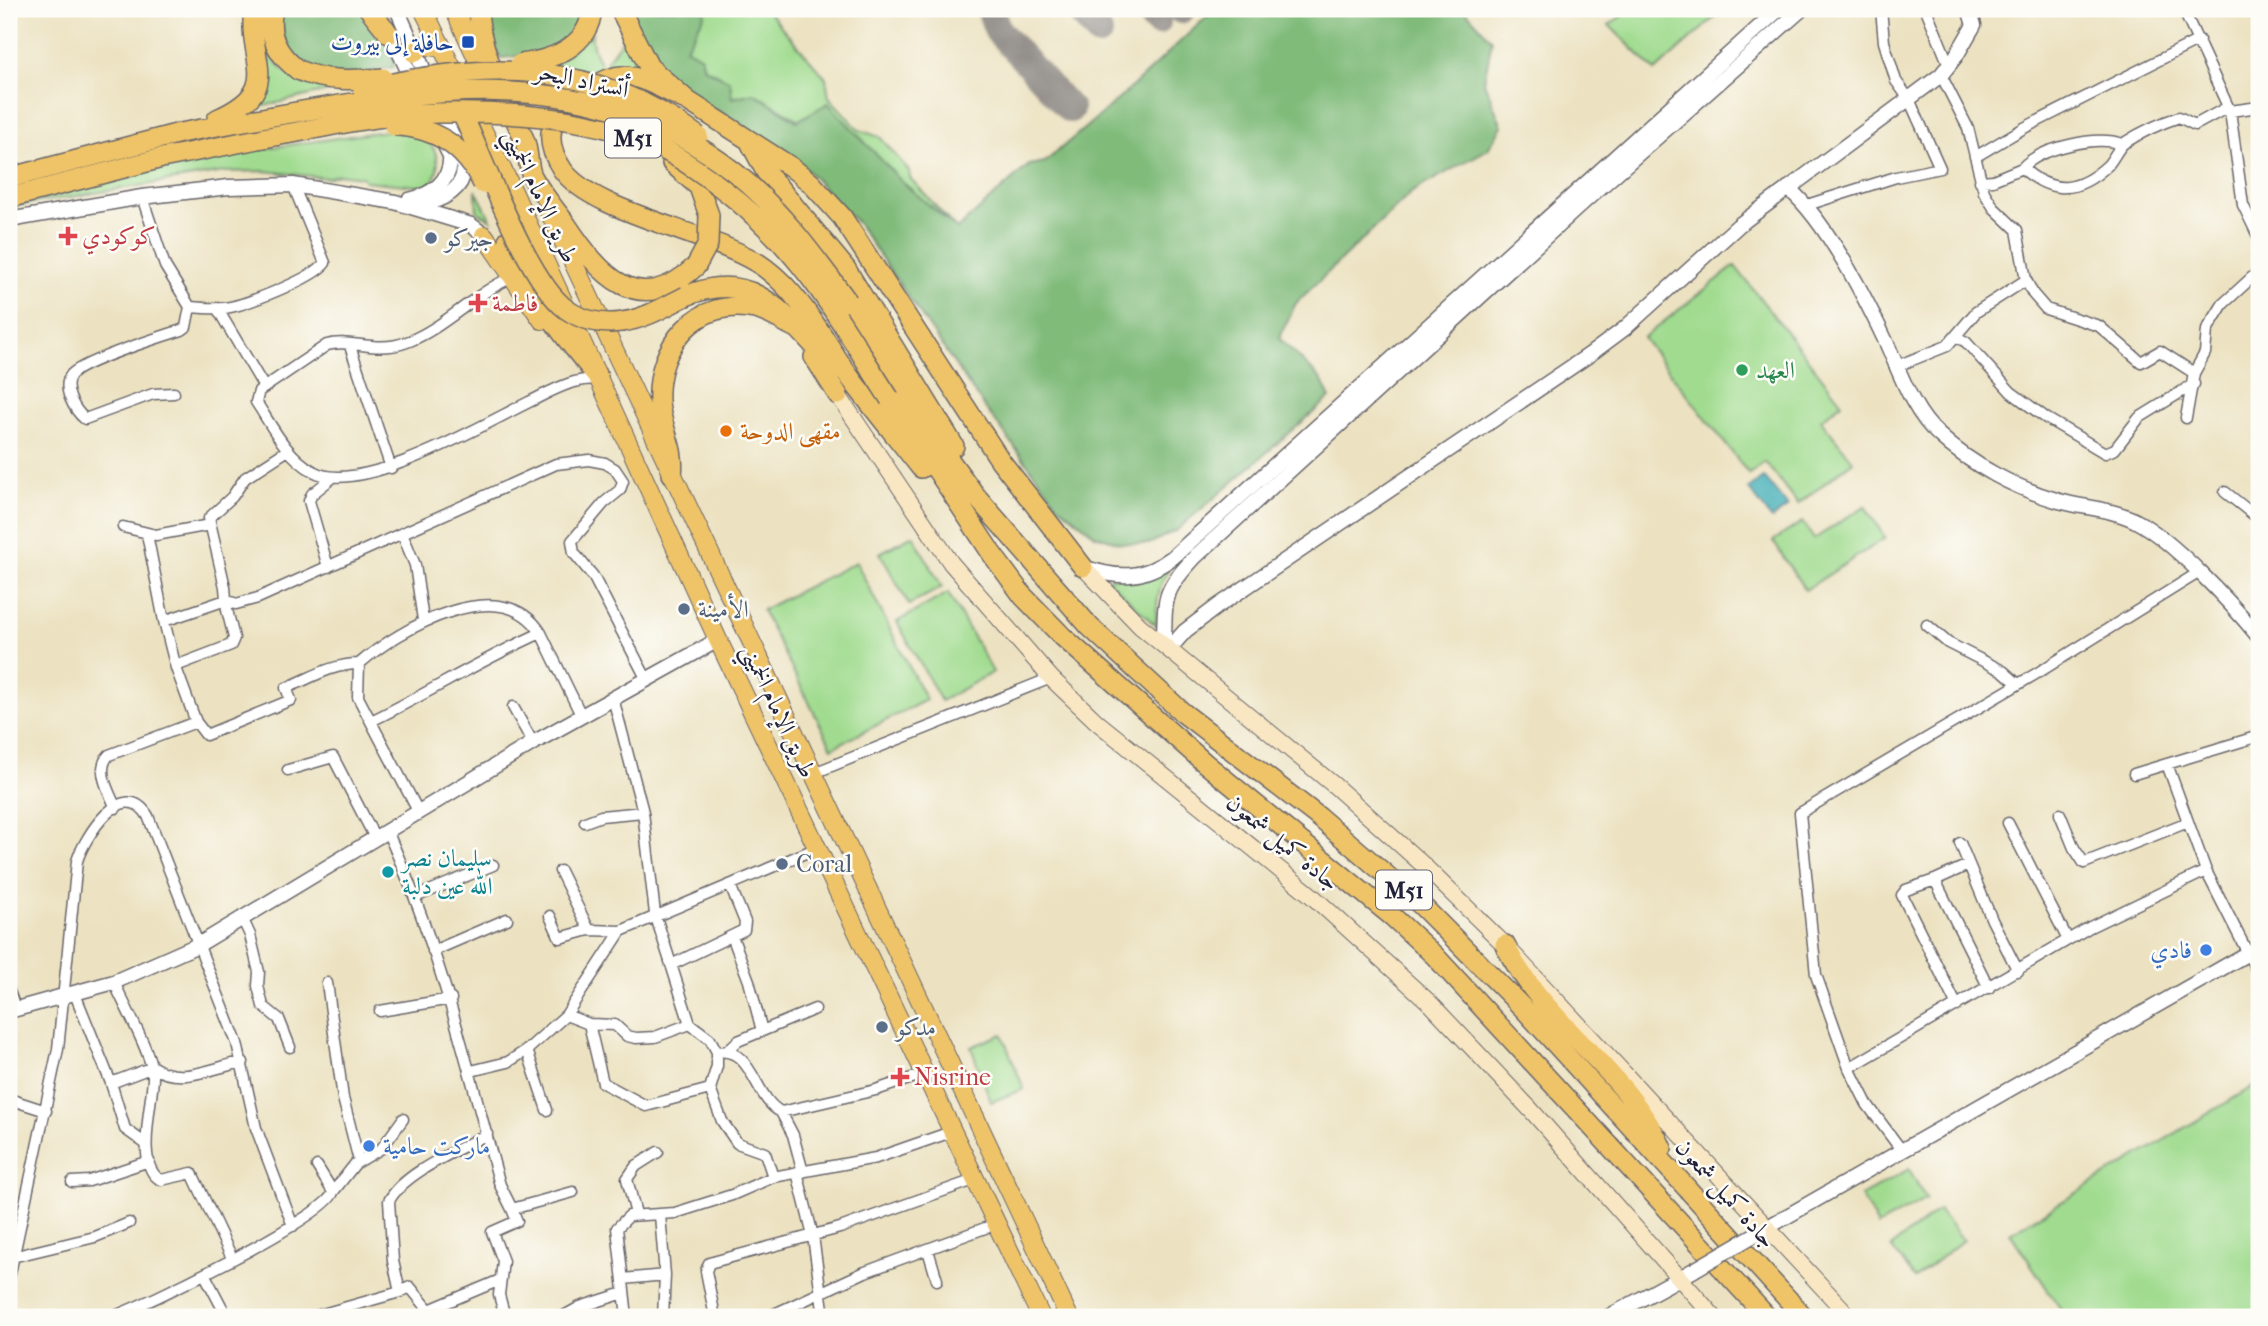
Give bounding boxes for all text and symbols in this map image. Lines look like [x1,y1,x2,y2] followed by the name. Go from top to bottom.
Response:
[330,28,454,57] place label: حافلة إلى بيروت
[460,34,476,50] marker: حافلة إلى بيروت
[529,53,632,105] street label: أتستراد البحر
[605,119,661,158] road number: M51
[491,125,584,271] street label: طريق الإمام الخميني
[82,222,156,255] place label: كوكودي
[443,224,493,253] place label: جيركو
[60,228,76,244] marker: كوكودي
[423,230,439,246] marker: جيركو
[492,289,538,317] place label: فاطمة
[470,295,486,311] marker: فاطمة
[1756,356,1795,384] place label: العهد
[1734,362,1750,378] marker: العهد
[740,417,841,448] place label: مقهى الدوحة
[718,423,734,439] marker: مقهى الدوحة
[698,593,749,623] place label: الأمينة
[676,601,692,617] marker: الأمينة
[729,640,822,786] street label: طريق الإمام الخميني
[1219,788,1345,898] street label: جادة كميل شمعون
[399,844,493,900] place label: سليمان نصر الله عين دلبة
[796,850,852,878] place label: Coral
[774,856,790,872] marker: Coral
[380,864,396,880] marker: سليمان نصر الله عين دلبة
[1376,870,1432,909] road number: M51
[2150,936,2192,969] place label: فادي
[2198,942,2214,958] marker: فادي
[894,1013,936,1042] place label: مدكو
[874,1019,890,1035] marker: مدكو
[914,1063,991,1091] place label: Nisrine
[892,1069,908,1085] marker: Nisrine
[383,1132,490,1160] place label: ماركت حامية
[1668,1133,1782,1255] street label: جادة كميل شمعون
[361,1138,377,1154] marker: ماركت حامية

